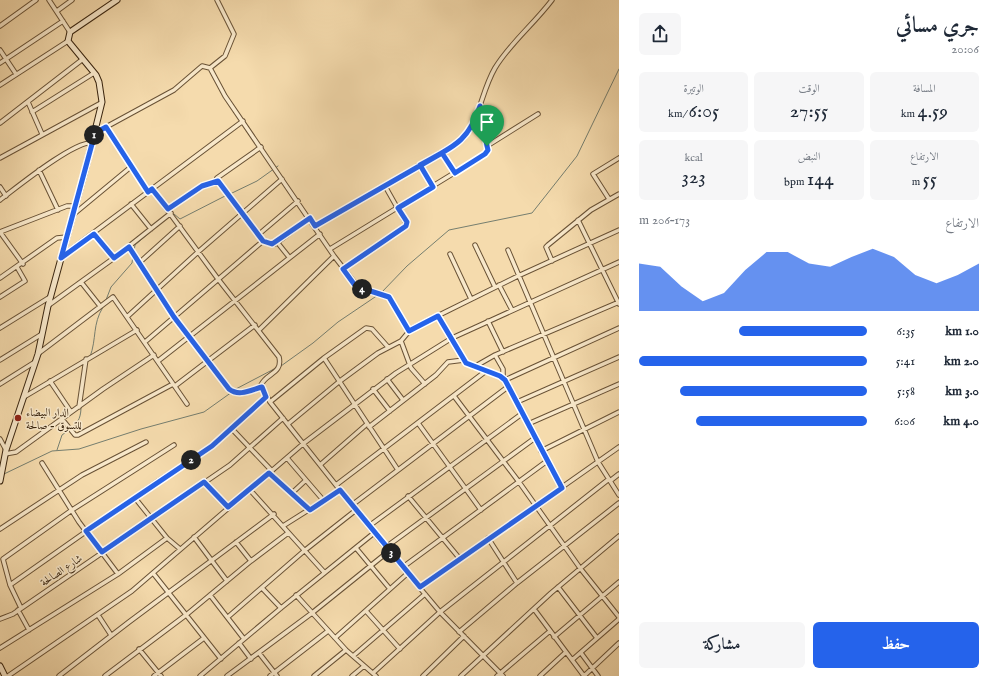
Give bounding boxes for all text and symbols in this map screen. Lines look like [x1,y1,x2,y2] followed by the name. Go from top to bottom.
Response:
[896,12,979,40] text: جري مسائي
[639,13,681,55] button: share
[951,41,979,58] text: 20:06
[684,82,704,96] text: الوتيرة
[798,82,820,96] text: الوقت
[913,82,936,96] text: المسافة
[689,99,719,124] text: 6:05
[790,99,828,124] text: 27:55
[917,99,948,124] text: 4.59
[470,105,504,146] pin
[668,107,689,121] text: /km
[901,107,917,121] text: km
[476,111,498,133] icon: arrive
[84,125,104,145] pin: 1
[92,128,96,142] text: 1
[798,150,820,164] text: النبض
[910,150,939,164] text: الارتفاع
[685,151,703,165] text: kcal
[682,165,706,190] text: 323
[807,167,834,192] text: 144
[923,167,937,192] text: 55
[784,175,807,189] text: bpm
[912,175,923,189] text: m
[639,212,690,229] text: 173–206 m
[945,215,979,232] text: الارتفاع
[352,279,372,299] pin: 4
[359,282,365,296] text: 4
[897,323,915,340] text: 6:35
[945,323,979,340] text: 1.0 km
[896,353,915,370] text: 5:41
[944,353,979,370] text: 2.0 km
[897,383,915,400] text: 5:58
[945,383,979,400] text: 3.0 km
[26,406,82,433] place label: الدار البيضاء للتسوق - صالحة
[13,413,23,423] marker: الدار البيضاء للتسوق - صالحة
[894,413,915,430] text: 6:06
[943,413,979,430] text: 4.0 km
[181,450,201,470] pin: 2
[188,453,194,467] text: 2
[381,543,401,563] pin: 3
[389,546,393,560] text: 3
[38,552,86,592] street label: شارع الصالحة
[639,622,805,668] button: مشاركة
[813,622,979,668] button: حفظ

